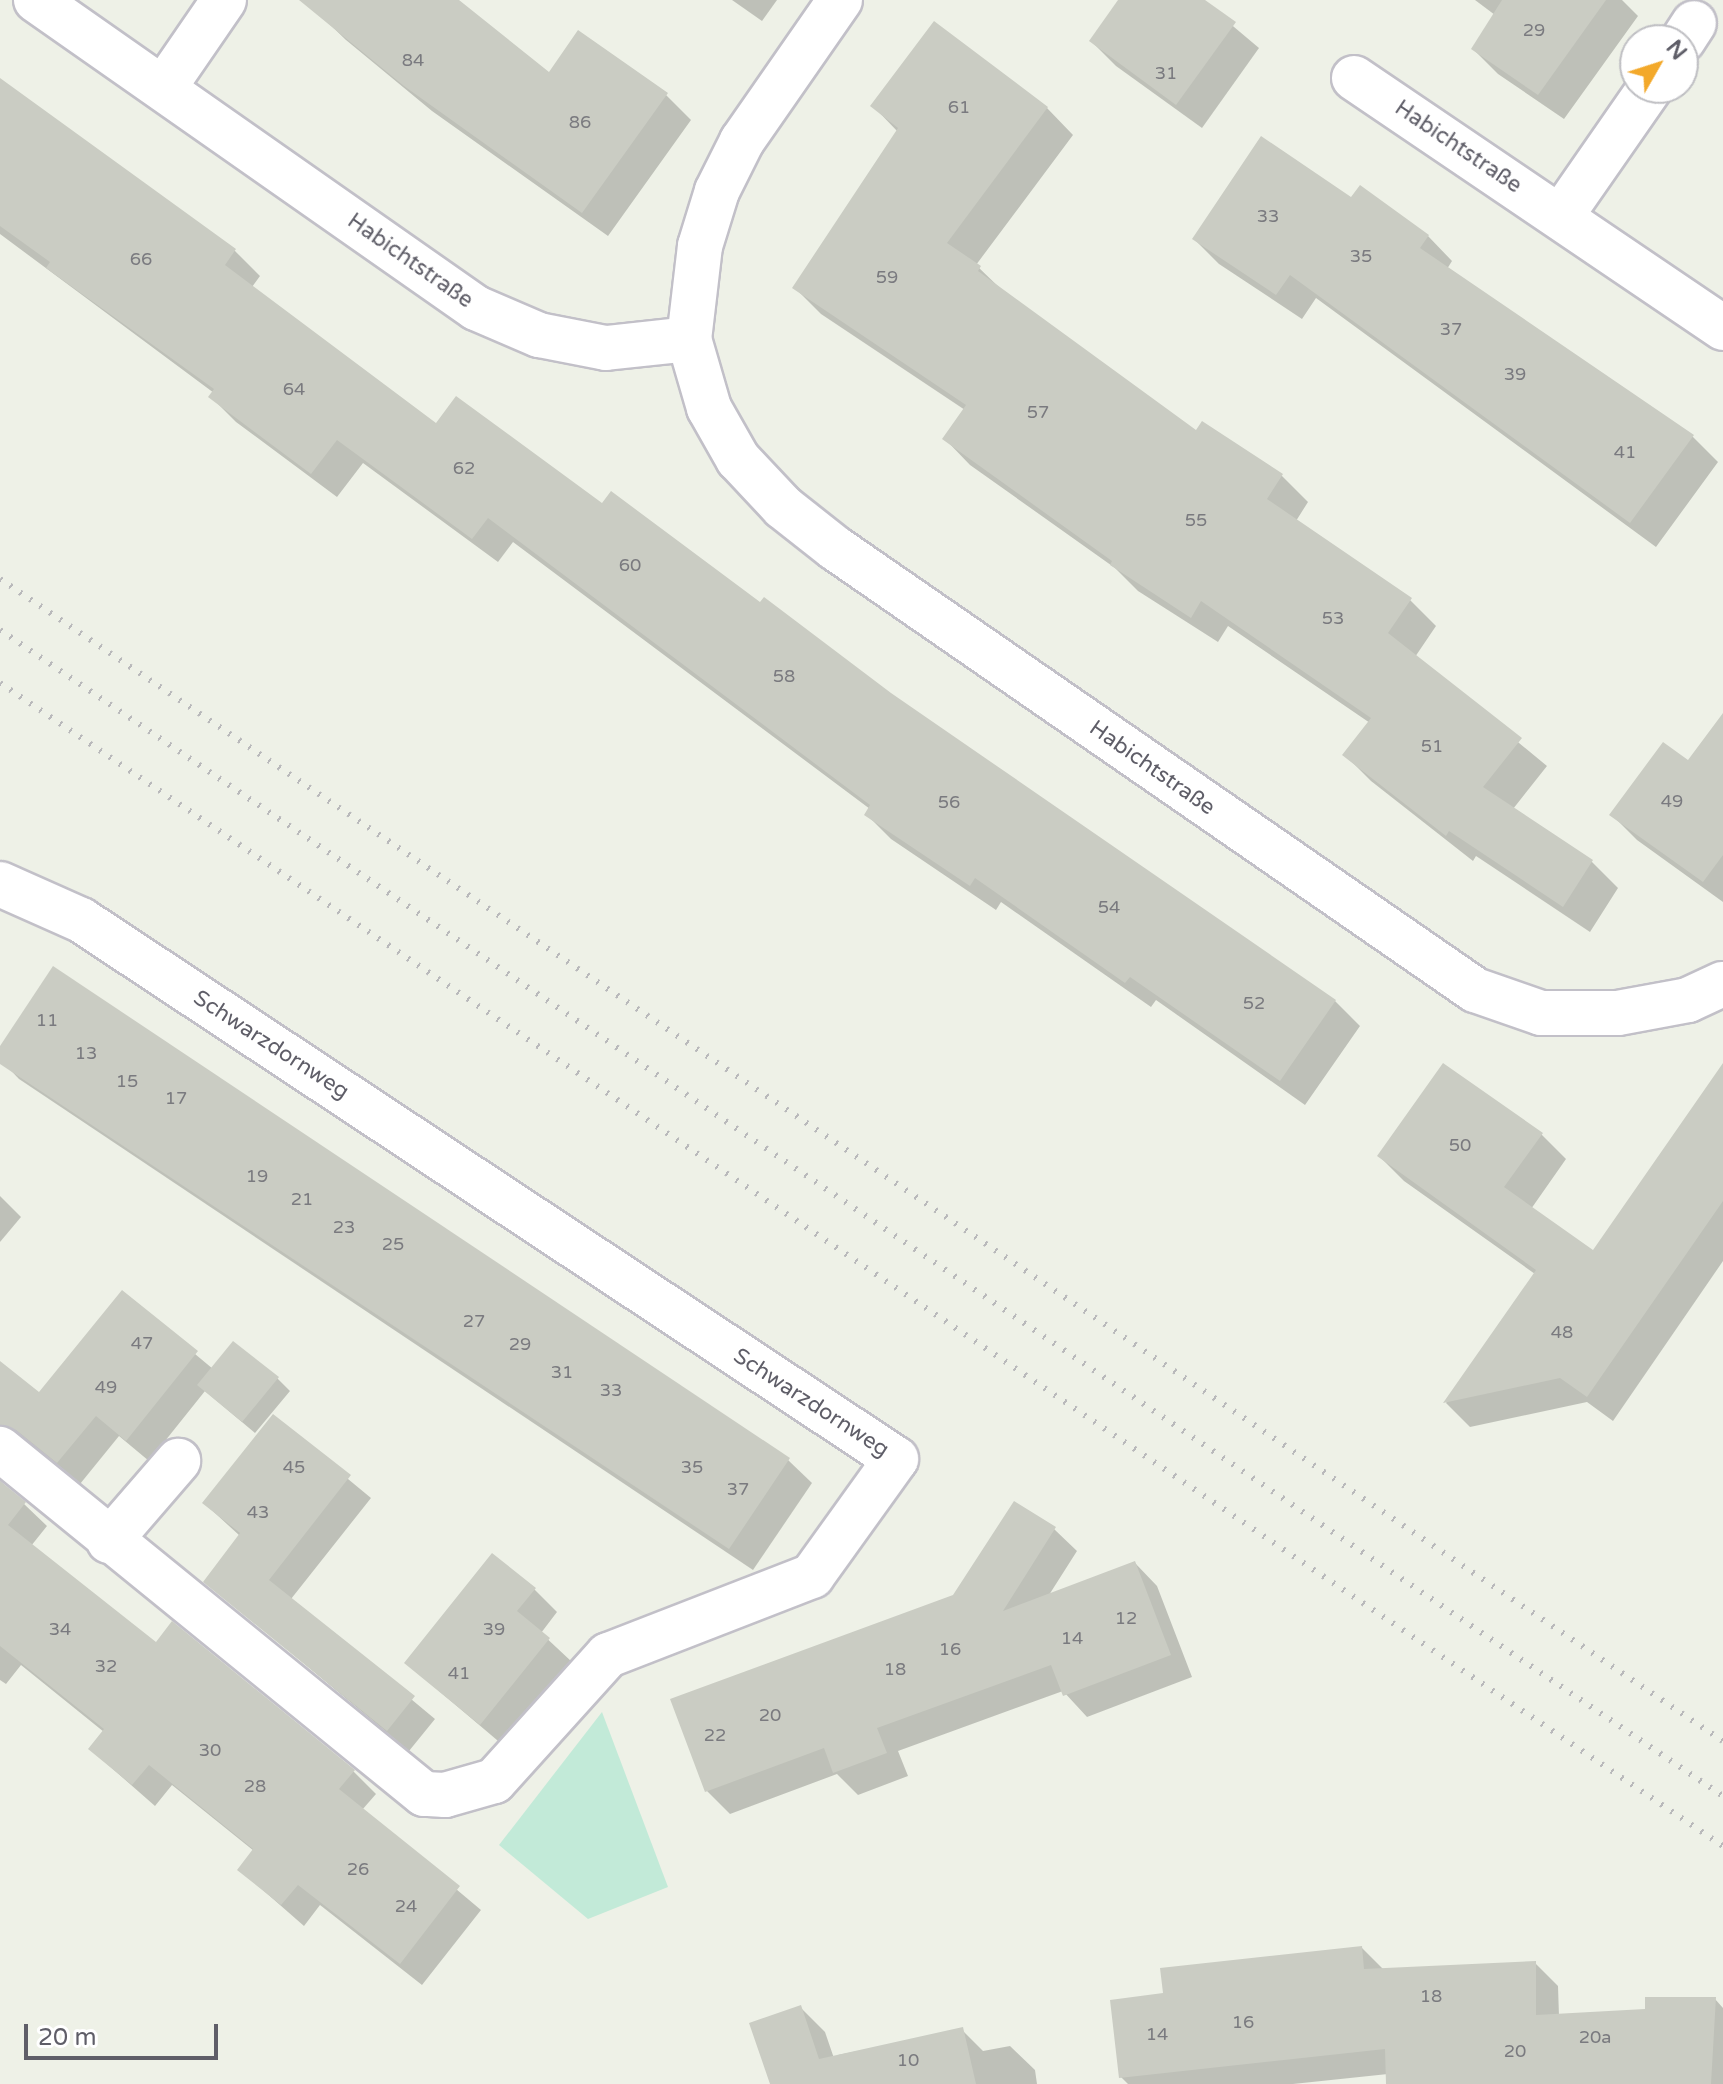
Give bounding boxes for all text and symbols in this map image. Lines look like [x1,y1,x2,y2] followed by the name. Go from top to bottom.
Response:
[1523,19,1545,41] house number: 29
[1619,24,1699,104] north arrow
[1660,35,1692,65] text: N
[402,49,424,71] house number: 84
[1155,62,1177,84] house number: 31
[1390,95,1526,199] street label: Habichtstraße
[948,96,970,118] house number: 61
[569,111,591,133] house number: 86
[1257,205,1279,227] house number: 33
[342,208,478,314] street label: Habichtstraße
[1350,245,1372,267] house number: 35
[130,248,152,270] house number: 66
[876,266,898,288] house number: 59
[1440,318,1462,340] house number: 37
[1504,363,1526,385] house number: 39
[283,378,305,400] house number: 64
[1027,401,1049,423] house number: 57
[1614,441,1636,463] house number: 41
[453,457,475,479] house number: 62
[1185,509,1207,531] house number: 55
[619,554,641,576] house number: 60
[1322,607,1344,629] house number: 53
[773,665,795,687] house number: 58
[1084,715,1220,821] street label: Habichtstraße
[1421,735,1443,757] house number: 51
[1661,790,1683,812] house number: 49
[938,791,960,813] house number: 56
[1098,896,1120,918] house number: 54
[188,985,354,1105] street label: Schwarzdornweg
[1243,992,1265,1014] house number: 52
[36,1009,58,1031] house number: 11
[75,1042,97,1064] house number: 13
[116,1070,138,1092] house number: 15
[165,1087,187,1109] house number: 17
[1449,1134,1471,1156] house number: 50
[246,1165,268,1187] house number: 19
[291,1188,313,1210] house number: 21
[333,1216,355,1238] house number: 23
[382,1233,404,1255] house number: 25
[463,1310,485,1332] house number: 27
[1551,1321,1573,1343] house number: 48
[131,1332,153,1354] house number: 47
[509,1333,531,1355] house number: 29
[728,1343,894,1463] street label: Schwarzdornweg
[551,1361,573,1383] house number: 31
[95,1376,117,1398] house number: 49
[600,1379,622,1401] house number: 33
[283,1456,305,1478] house number: 45
[681,1456,703,1478] house number: 35
[727,1478,749,1500] house number: 37
[247,1501,269,1523] house number: 43
[1115,1607,1137,1629] house number: 12
[49,1618,71,1640] house number: 34
[483,1618,505,1640] house number: 39
[1061,1627,1083,1649] house number: 14
[939,1638,961,1660] house number: 16
[95,1655,117,1677] house number: 32
[884,1658,906,1680] house number: 18
[448,1662,470,1684] house number: 41
[759,1704,781,1726] house number: 20
[704,1724,726,1746] house number: 22
[199,1739,221,1761] house number: 30
[244,1775,266,1797] house number: 28
[347,1858,369,1880] house number: 26
[395,1895,417,1917] house number: 24
[1420,1985,1442,2007] house number: 18
[28,2008,222,2058] scale bar
[1232,2011,1254,2033] house number: 16
[38,2023,96,2052] text: 20 m
[1146,2023,1168,2045] house number: 14
[1579,2026,1611,2048] house number: 20a
[1504,2040,1526,2062] house number: 20
[897,2049,919,2071] house number: 10

